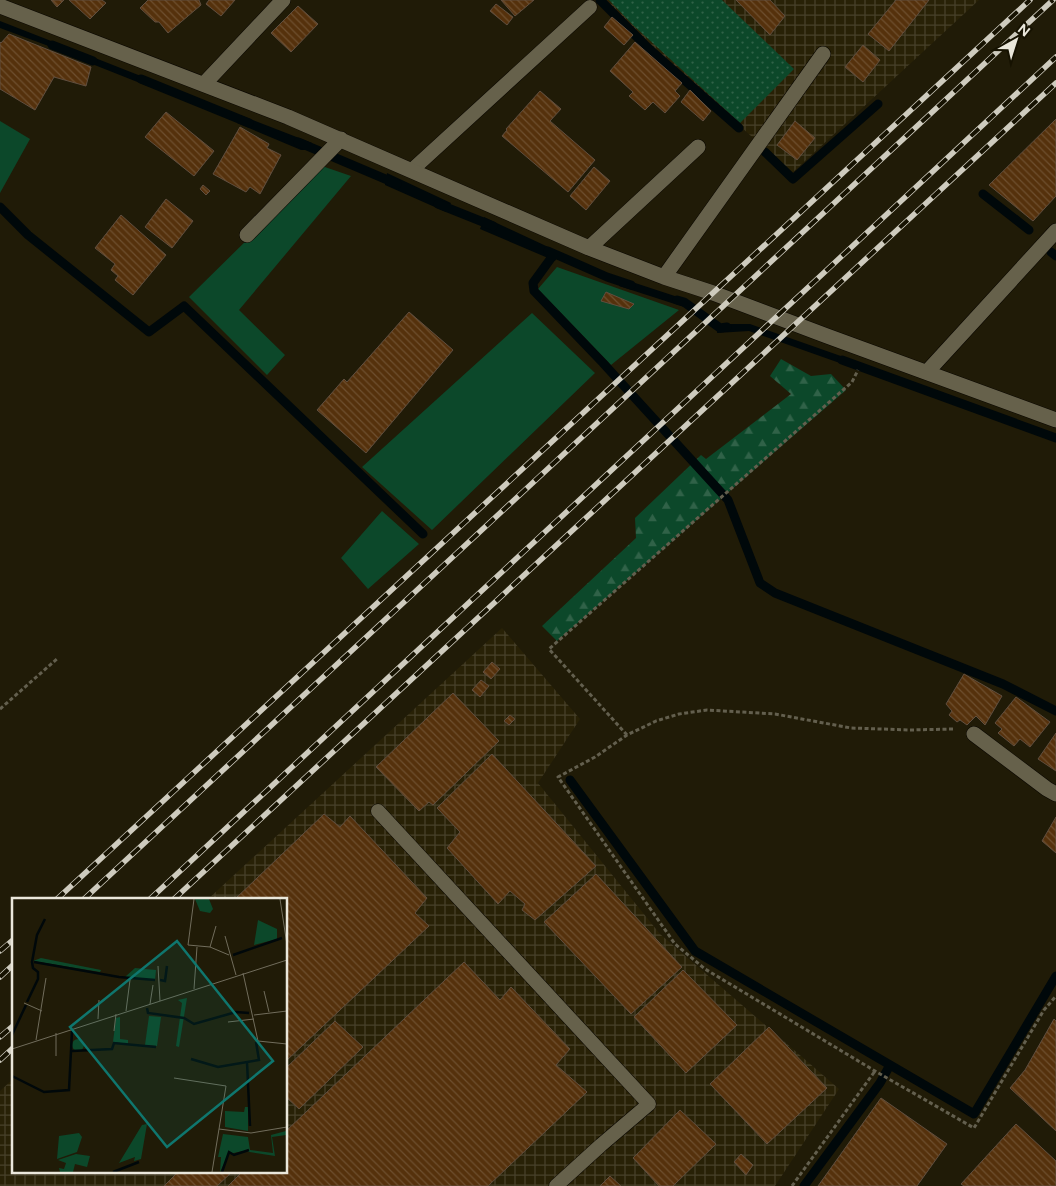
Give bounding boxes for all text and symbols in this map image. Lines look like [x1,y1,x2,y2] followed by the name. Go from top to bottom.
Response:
[991,15,1041,65] north arrow
[1014,20,1033,40] text: N
[12,898,288,1174] inset map

